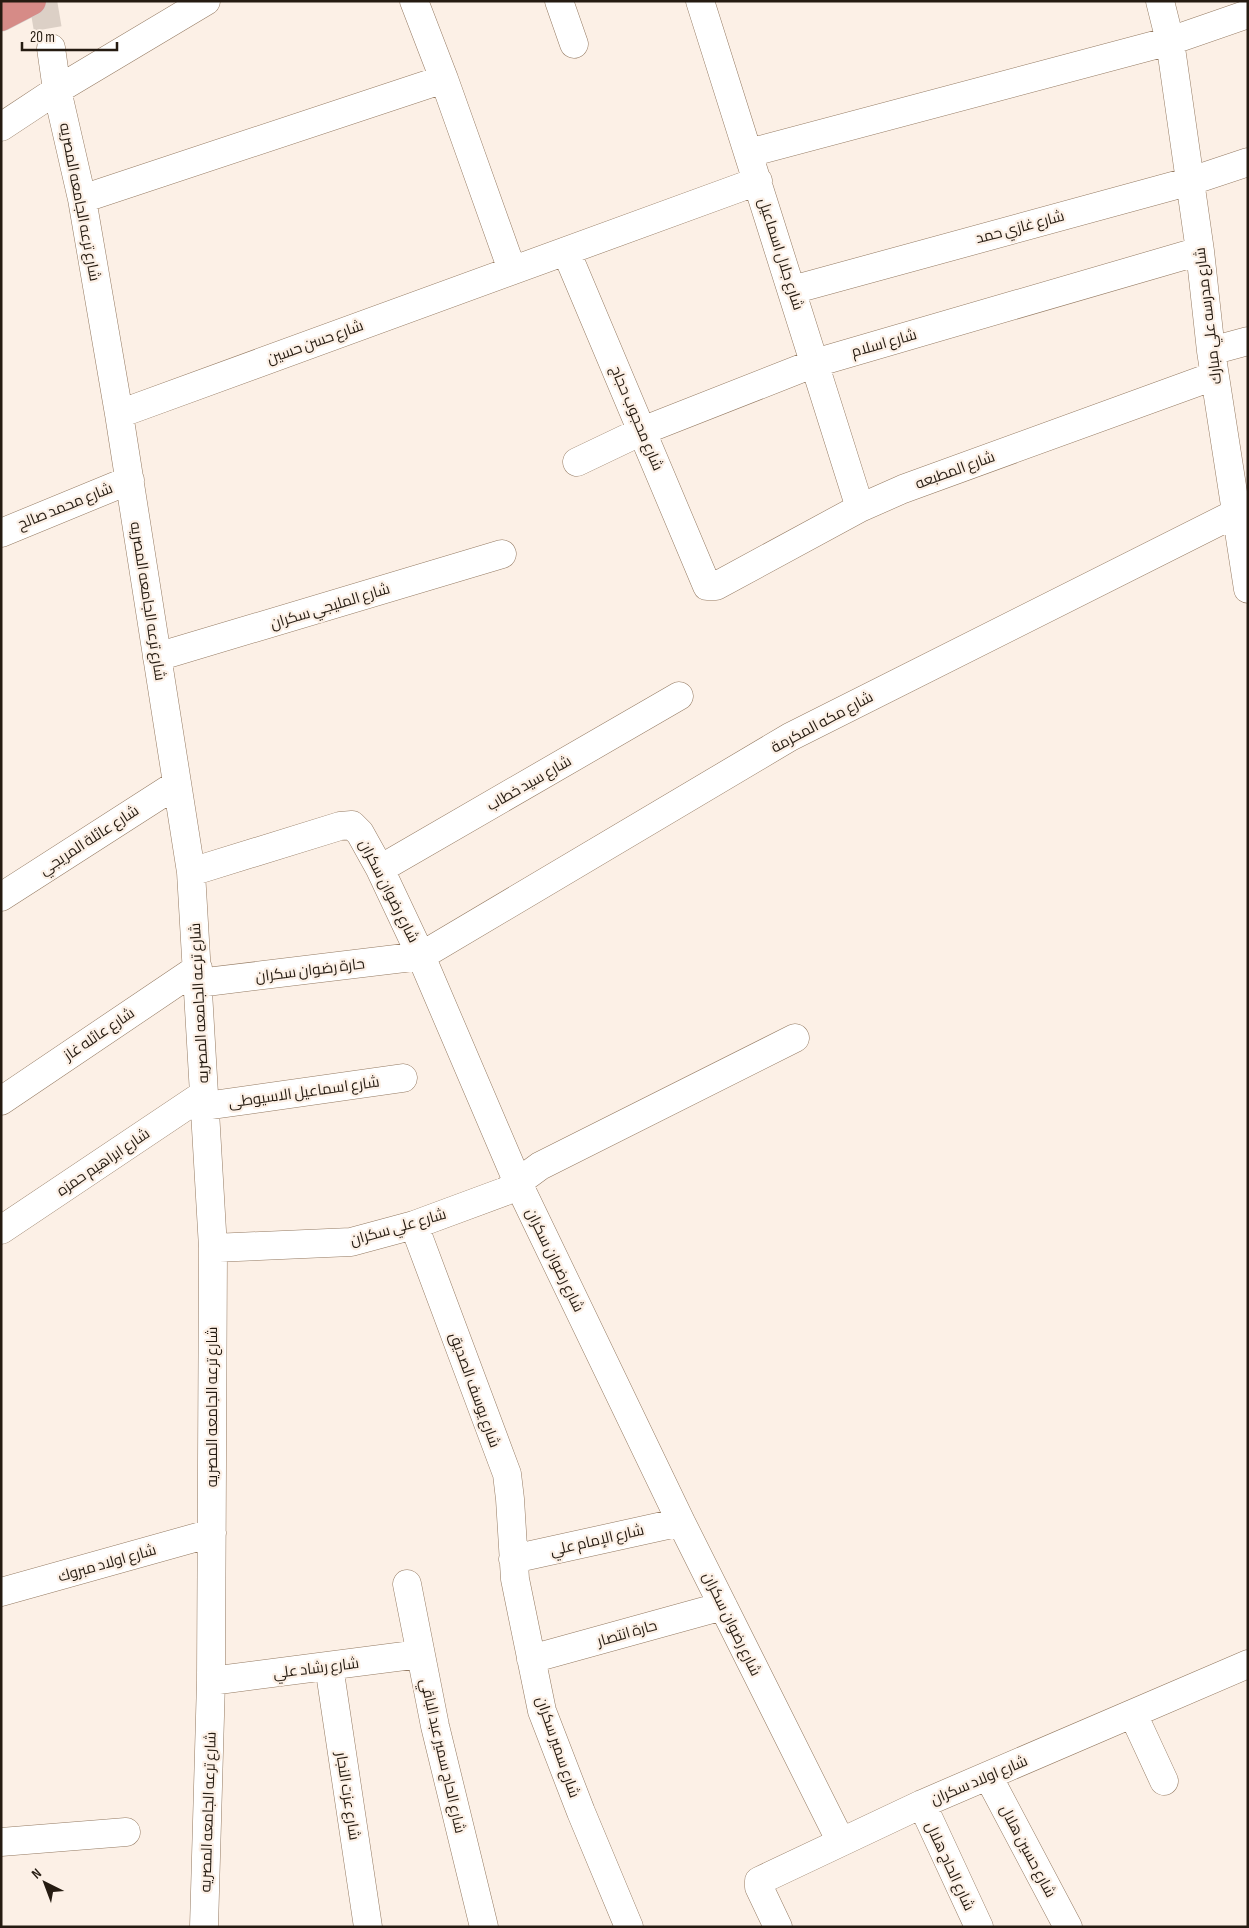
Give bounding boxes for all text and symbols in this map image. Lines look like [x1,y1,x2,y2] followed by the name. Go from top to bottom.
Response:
[22,20,118,52] scale bar
[30,28,55,47] text: 20 m
[54,121,104,283] street label: شارع ترعه الجامعه المصريه
[752,196,808,313] street label: شارع جلال اسماعيل
[974,207,1067,250] street label: شارع غازي حمد
[1191,246,1228,385] street label: شارع مدرسه علي مبارك
[264,316,366,370] street label: شارع حسن حسين
[849,325,919,363] street label: شارع اسلام
[605,363,667,474] street label: شارع محجوب حجاج
[913,447,998,495] street label: شارع المطبعه
[15,479,116,535] street label: شارع محمد صالح
[125,520,169,682] street label: شارع ترعه الجامعه المصريه
[268,579,393,636] street label: شارع المليجي سكران
[768,688,877,758] street label: شارع مكه المكرمة
[484,752,575,816] street label: شارع سيد خطاب
[36,801,144,881] street label: شارع عائلة المريجي
[353,836,423,947] street label: شارع رضوان سكران
[186,922,214,1084] street label: شارع ترعه الجامعه المصريه
[254,954,366,987] street label: حارة رضوان سكران
[59,1004,139,1067] street label: شارع عائله غاز
[227,1072,381,1113] street label: شارع اسماعيل الاسيوطى
[53,1124,154,1201] street label: شارع ابراهيم حمزه
[348,1205,449,1252] street label: شارع علي سكران
[520,1205,588,1316] street label: شارع رضوان سكران
[203,1327,223,1487] street label: شارع ترعه الجامعه المصريه
[444,1330,504,1451] street label: شارع يوسف الصديق
[548,1520,646,1562] street label: شارع الإمام علي
[56,1540,159,1588] street label: شارع اولاد مبروك
[697,1569,765,1680] street label: شارع رضوان سكران
[594,1616,659,1651] street label: حارة انتصار
[272,1654,360,1685] street label: شارع رشاد علي
[414,1677,470,1836] street label: شارع الحاج سمير عبد الباقي
[530,1694,584,1801] street label: شارع سمير سكران
[196,1731,222,1893] street label: شارع ترعه الجامعه المصريه
[330,1750,364,1842] street label: شارع عزت النجار
[928,1751,1031,1810] street label: شارع اولاد سكران
[994,1802,1060,1901] street label: شارع حسين هلال
[920,1819,978,1914] street label: شارع الحاج هلال
[20,1858,70,1908] north arrow
[28,1865,45,1883] text: N

